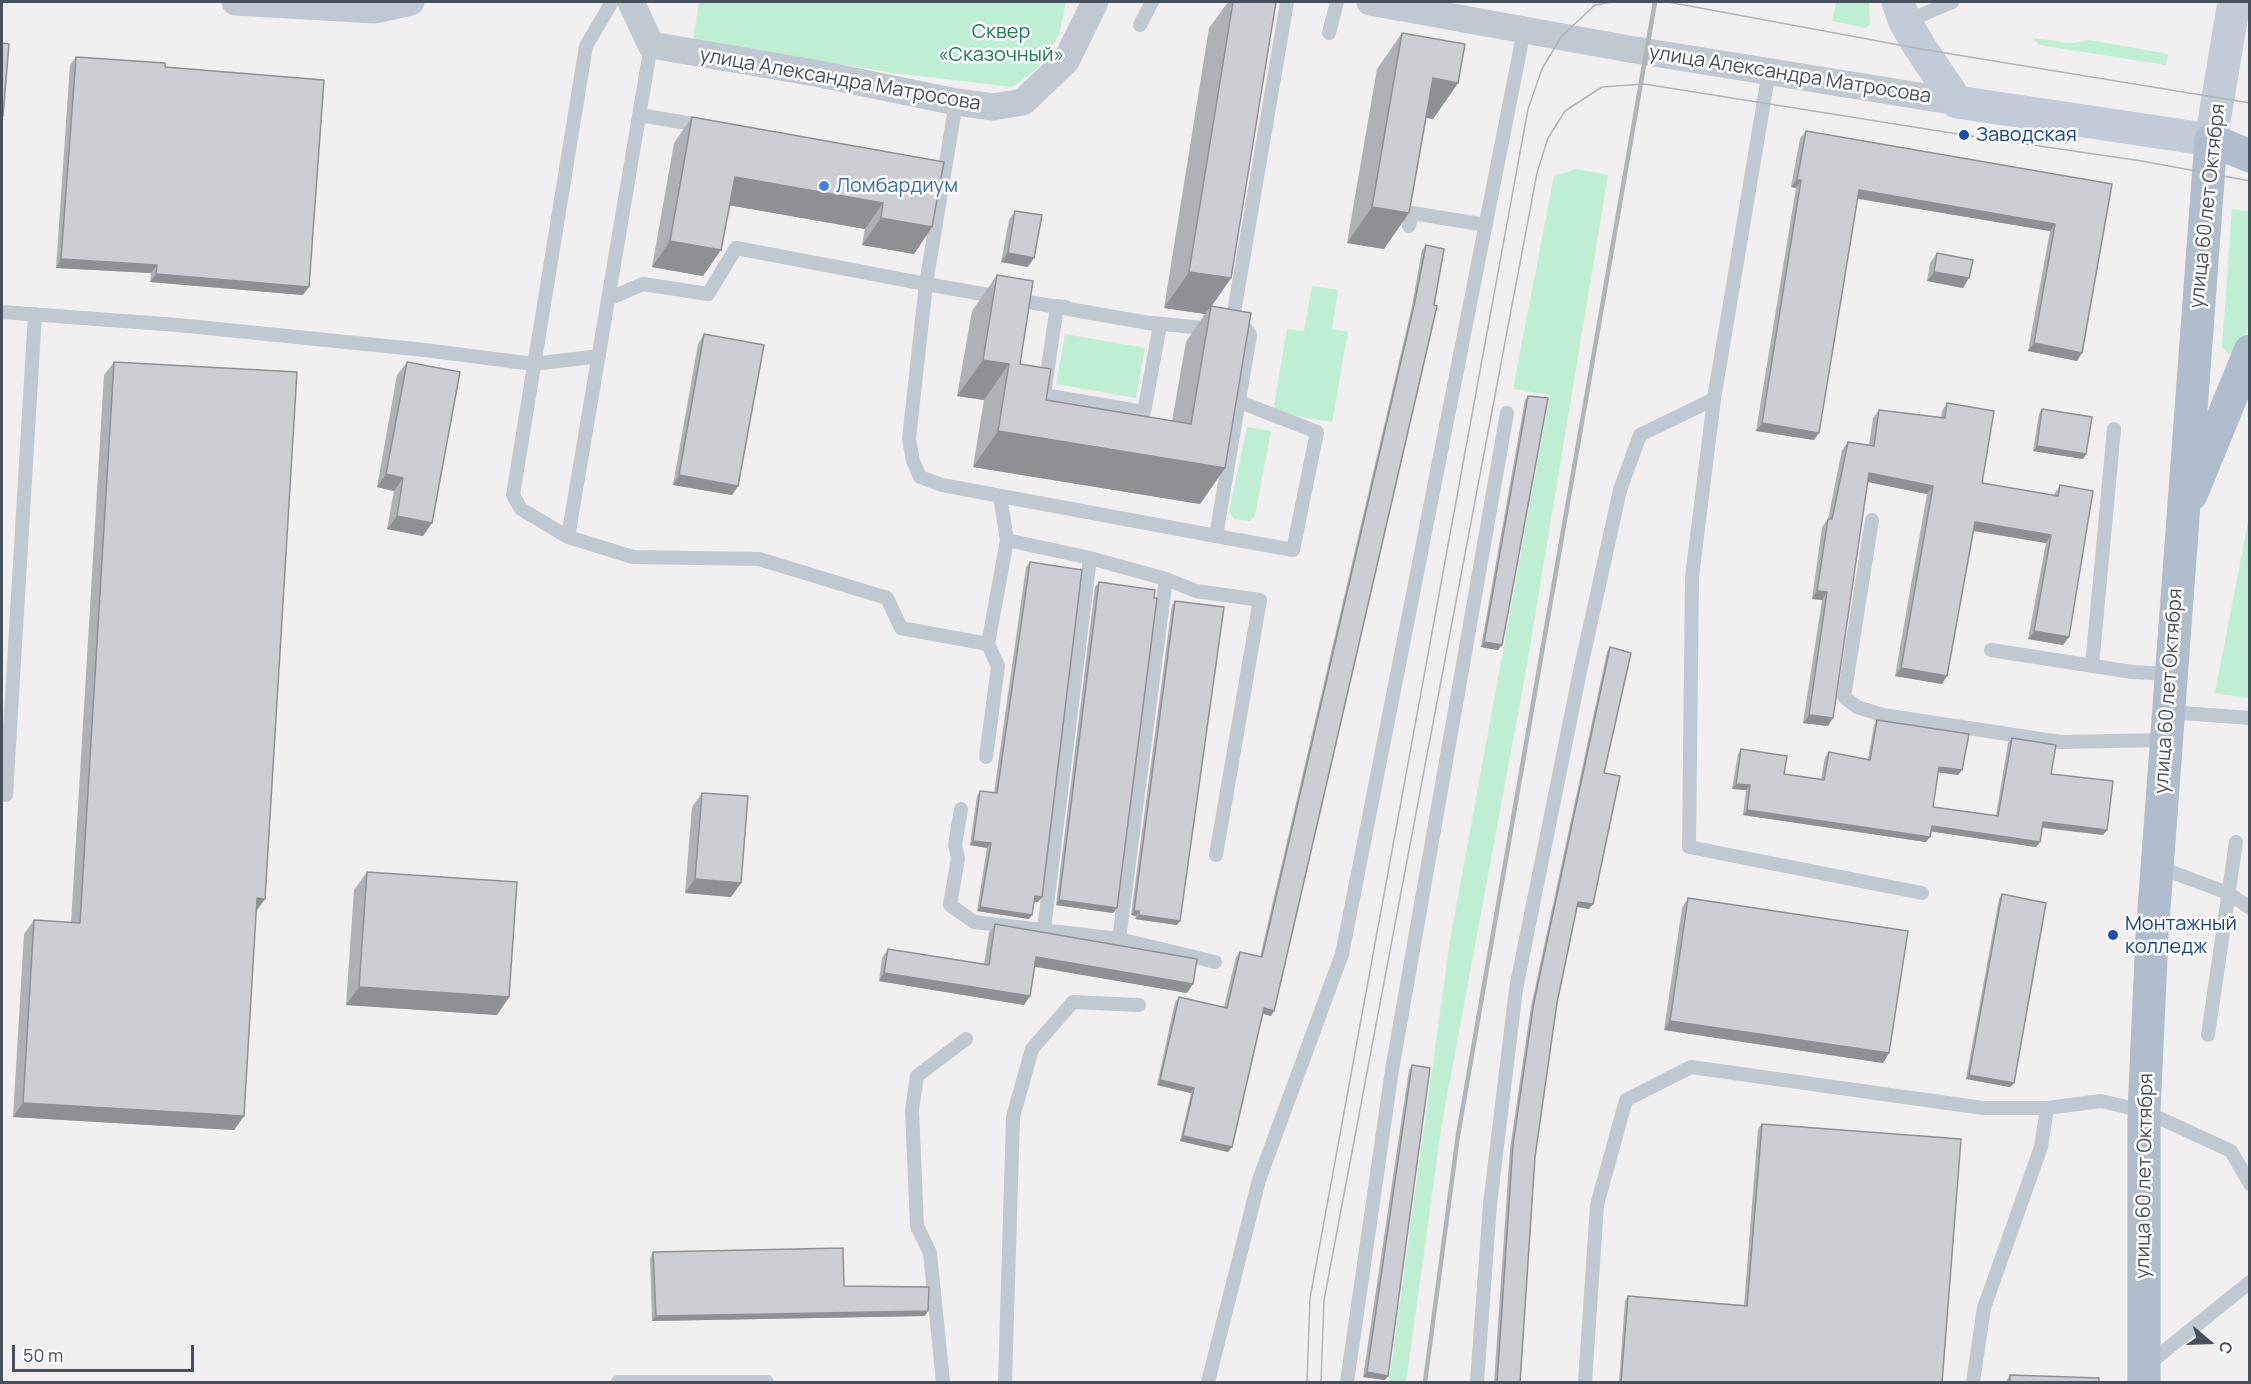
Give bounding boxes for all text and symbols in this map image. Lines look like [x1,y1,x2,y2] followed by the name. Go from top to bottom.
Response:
[938,20,1064,67] park label: Сквер «Сказочный»
[1647,41,1933,109] street label: улица Александра Матросова
[698,43,982,117] street label: улица Александра Матросова
[2185,102,2231,310] street label: улица 60 лет Октября
[1976,123,2077,147] place label: Заводская
[1957,128,1971,142] marker: Заводская
[836,174,958,198] place label: Ломбардиум
[817,179,831,193] marker: Ломбардиум
[2150,587,2188,795] street label: улица 60 лет Октября
[2125,912,2237,959] place label: Монтажный колледж
[2106,928,2120,942] marker: Монтажный колледж
[2131,1073,2159,1279] street label: улица 60 лет Октября
[2179,1312,2239,1372] north arrow
[15,1333,196,1371] scale bar
[2214,1339,2238,1357] text: С
[23,1343,63,1367] text: 50 m

